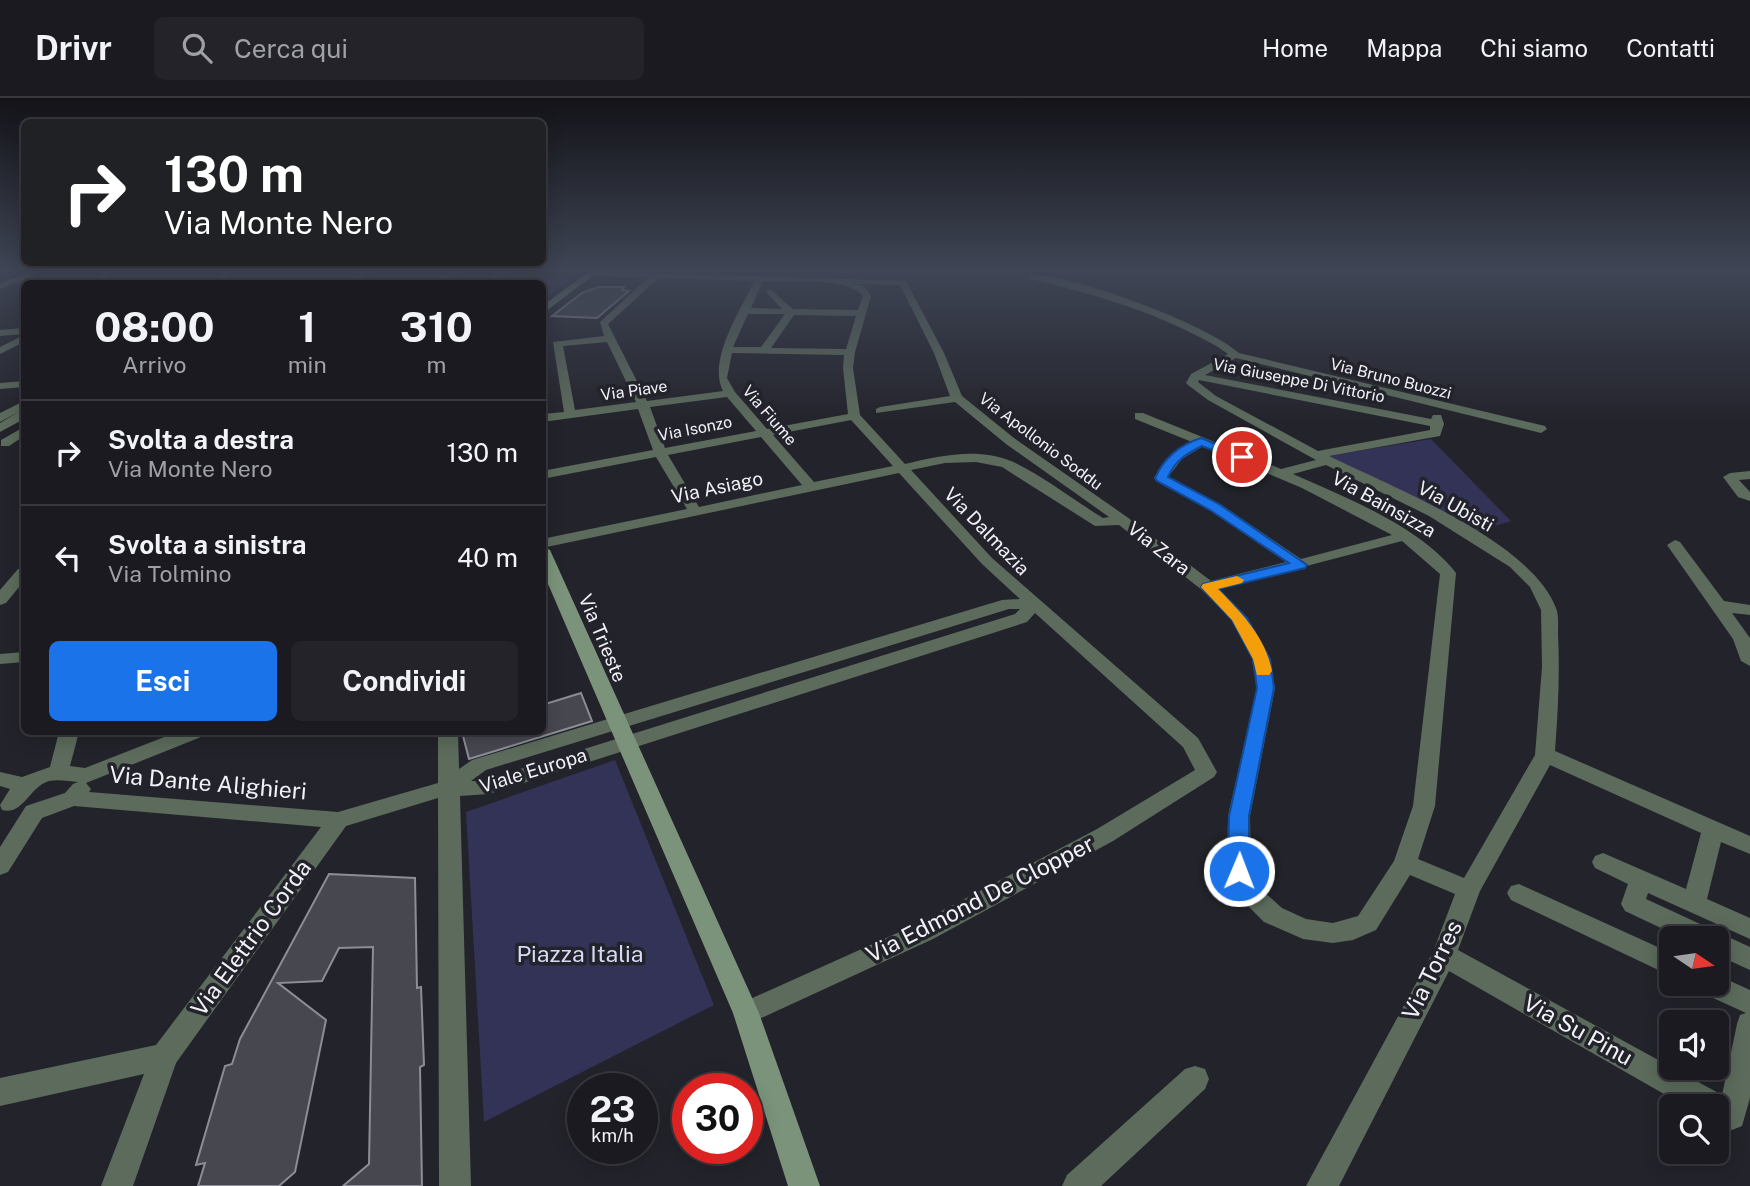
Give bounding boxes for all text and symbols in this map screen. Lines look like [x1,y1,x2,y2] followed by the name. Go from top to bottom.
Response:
[154,17,644,80] search box
[35,29,112,67] text: Drivr
[178,29,216,67] icon: search
[234,33,348,64] text: Cerca qui
[1262,34,1328,62] text: Home
[1366,34,1442,62] text: Mappa
[1480,34,1588,62] text: Chi siamo
[1626,34,1715,62] text: Contatti
[164,145,304,203] text: 130 m
[49,147,140,238] icon: right
[164,204,393,241] text: Via Monte Nero
[94,302,215,351] text: 08:00
[298,302,316,351] text: 1
[400,302,473,351] text: 310
[122,351,187,378] text: Arrivo
[288,351,327,378] text: min
[426,351,446,378] text: m
[1328,354,1453,403] street label: Via Bruno Buozzi
[1211,355,1386,406] street label: Via Giuseppe Di Vittorio
[599,376,669,405] street label: Via Piave
[738,381,801,449] street label: Via Fiume
[975,389,1106,494] street label: Via Apollonio Soddu
[656,412,734,445] street label: Via Isonzo
[108,424,294,455] text: Svolta a destra
[1212,427,1272,487] pin
[49,434,87,472] icon: right
[446,437,518,468] text: 130 m
[1223,438,1261,476] icon: arrive
[108,455,273,482] text: Via Monte Nero
[669,467,765,507] street label: Via Asiago
[1328,467,1440,541] street label: Via Bainsizza
[1414,476,1498,536] street label: Via Ubisti
[940,483,1034,579] street label: Via Dalmazia
[1124,517,1194,579] street label: Via Zara
[108,529,306,560] text: Svolta a sinistra
[49,539,87,577] icon: left
[457,542,518,573] text: 40 m
[108,560,231,587] text: Via Tolmino
[575,591,631,685] street label: Via Trieste
[49,641,277,721] button: Esci
[291,641,518,721] button: Condividi
[477,743,589,797] street label: Viale Europa
[108,760,308,805] street label: Via Dante Alighieri
[861,829,1098,968] street label: Via Edmond De Clopper
[1202,834,1276,908] position arrow
[185,854,316,1021] street label: Via Elettrio Corda
[1396,916,1467,1024] street label: Via Torres
[1659,926,1729,996] north arrow
[1659,926,1729,1164] map controls
[516,940,644,967] park label: Piazza Italia
[1519,988,1638,1071] street label: Via Su Pinu
[1659,1010,1729,1080] button: sound
[672,1073,763,1164] speed limit sign: 30
[590,1089,635,1130] text: 23
[1659,1094,1729,1164] button: search
[591,1125,634,1146] text: km/h

